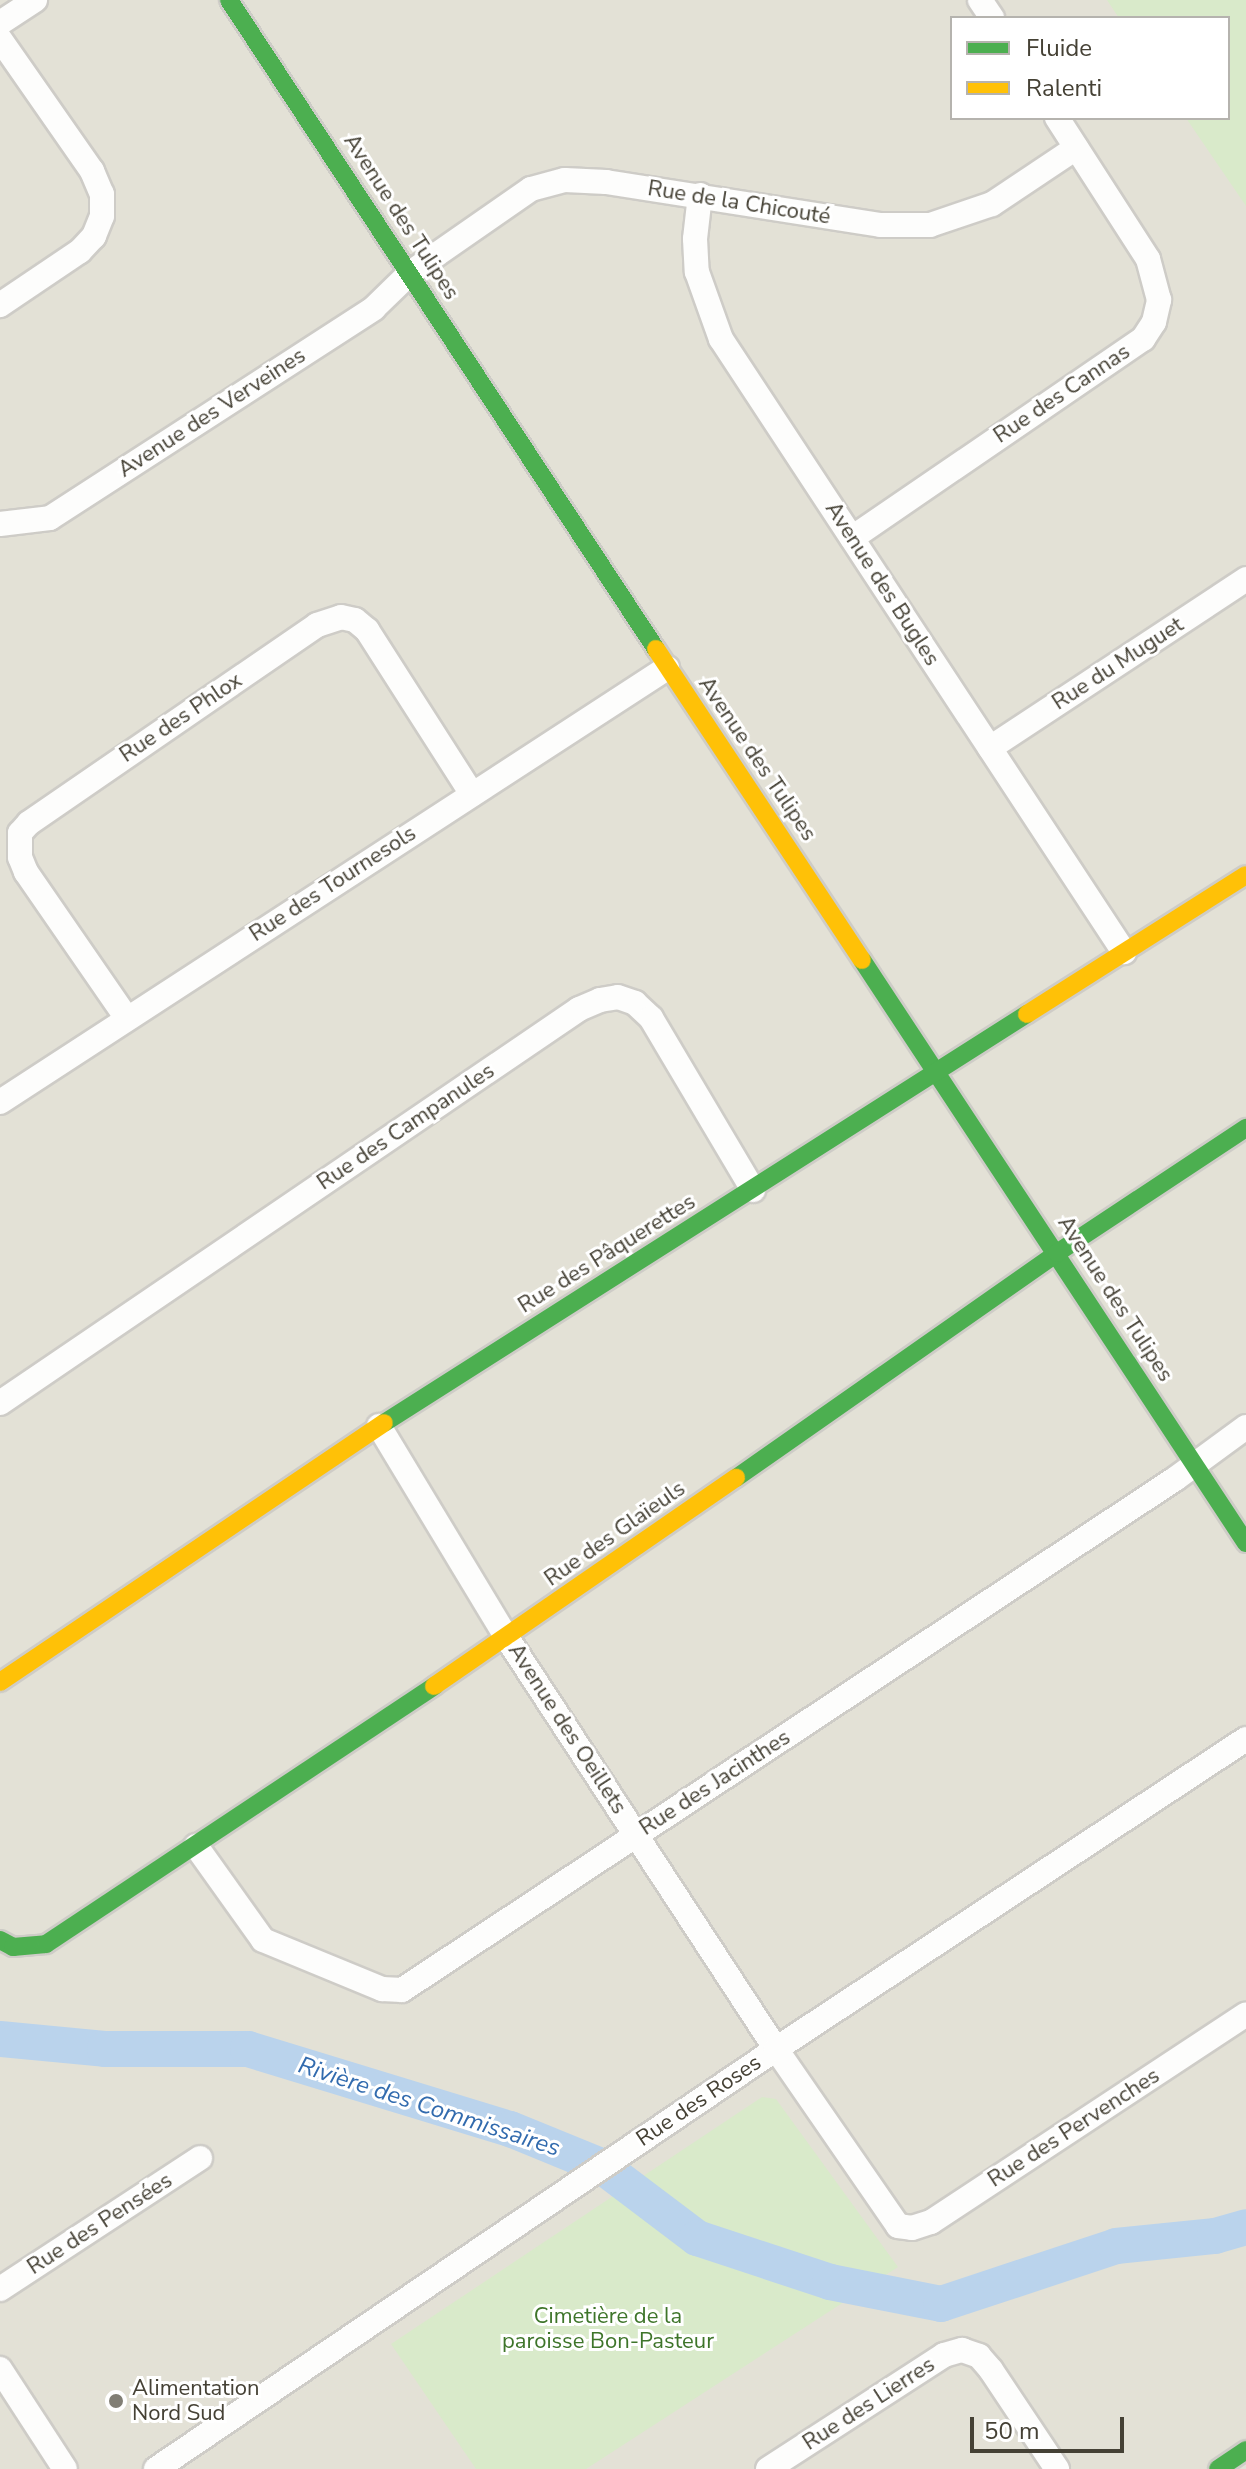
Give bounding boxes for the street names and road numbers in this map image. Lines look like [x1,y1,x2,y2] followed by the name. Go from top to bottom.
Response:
[338,129,464,305] street label: Avenue des Tulipes
[646,176,832,230] street label: Rue de la Chicouté
[989,339,1135,449] street label: Rue des Cannas
[113,343,311,483] street label: Avenue des Verveines
[819,497,945,671] street label: Avenue des Bugles
[1047,612,1189,716] street label: Rue du Muguet
[115,667,247,769] street label: Rue des Phlox
[692,672,822,846] street label: Avenue des Tulipes
[245,820,421,948] street label: Rue des Tournesols
[312,1058,500,1196] street label: Rue des Campanules
[514,1189,700,1319] street label: Rue des Pâquerettes
[1052,1211,1178,1387] street label: Avenue des Tulipes
[540,1476,690,1592] street label: Rue des Glaïeuls
[502,1639,632,1819] street label: Avenue des Oeillets
[635,1724,795,1842] street label: Rue des Jacinthes
[632,2050,766,2152] street label: Rue des Roses
[983,2063,1165,2193] street label: Rue des Pervenches
[23,2167,177,2281] street label: Rue des Pensées
[798,2352,940,2456] street label: Rue des Lierres

